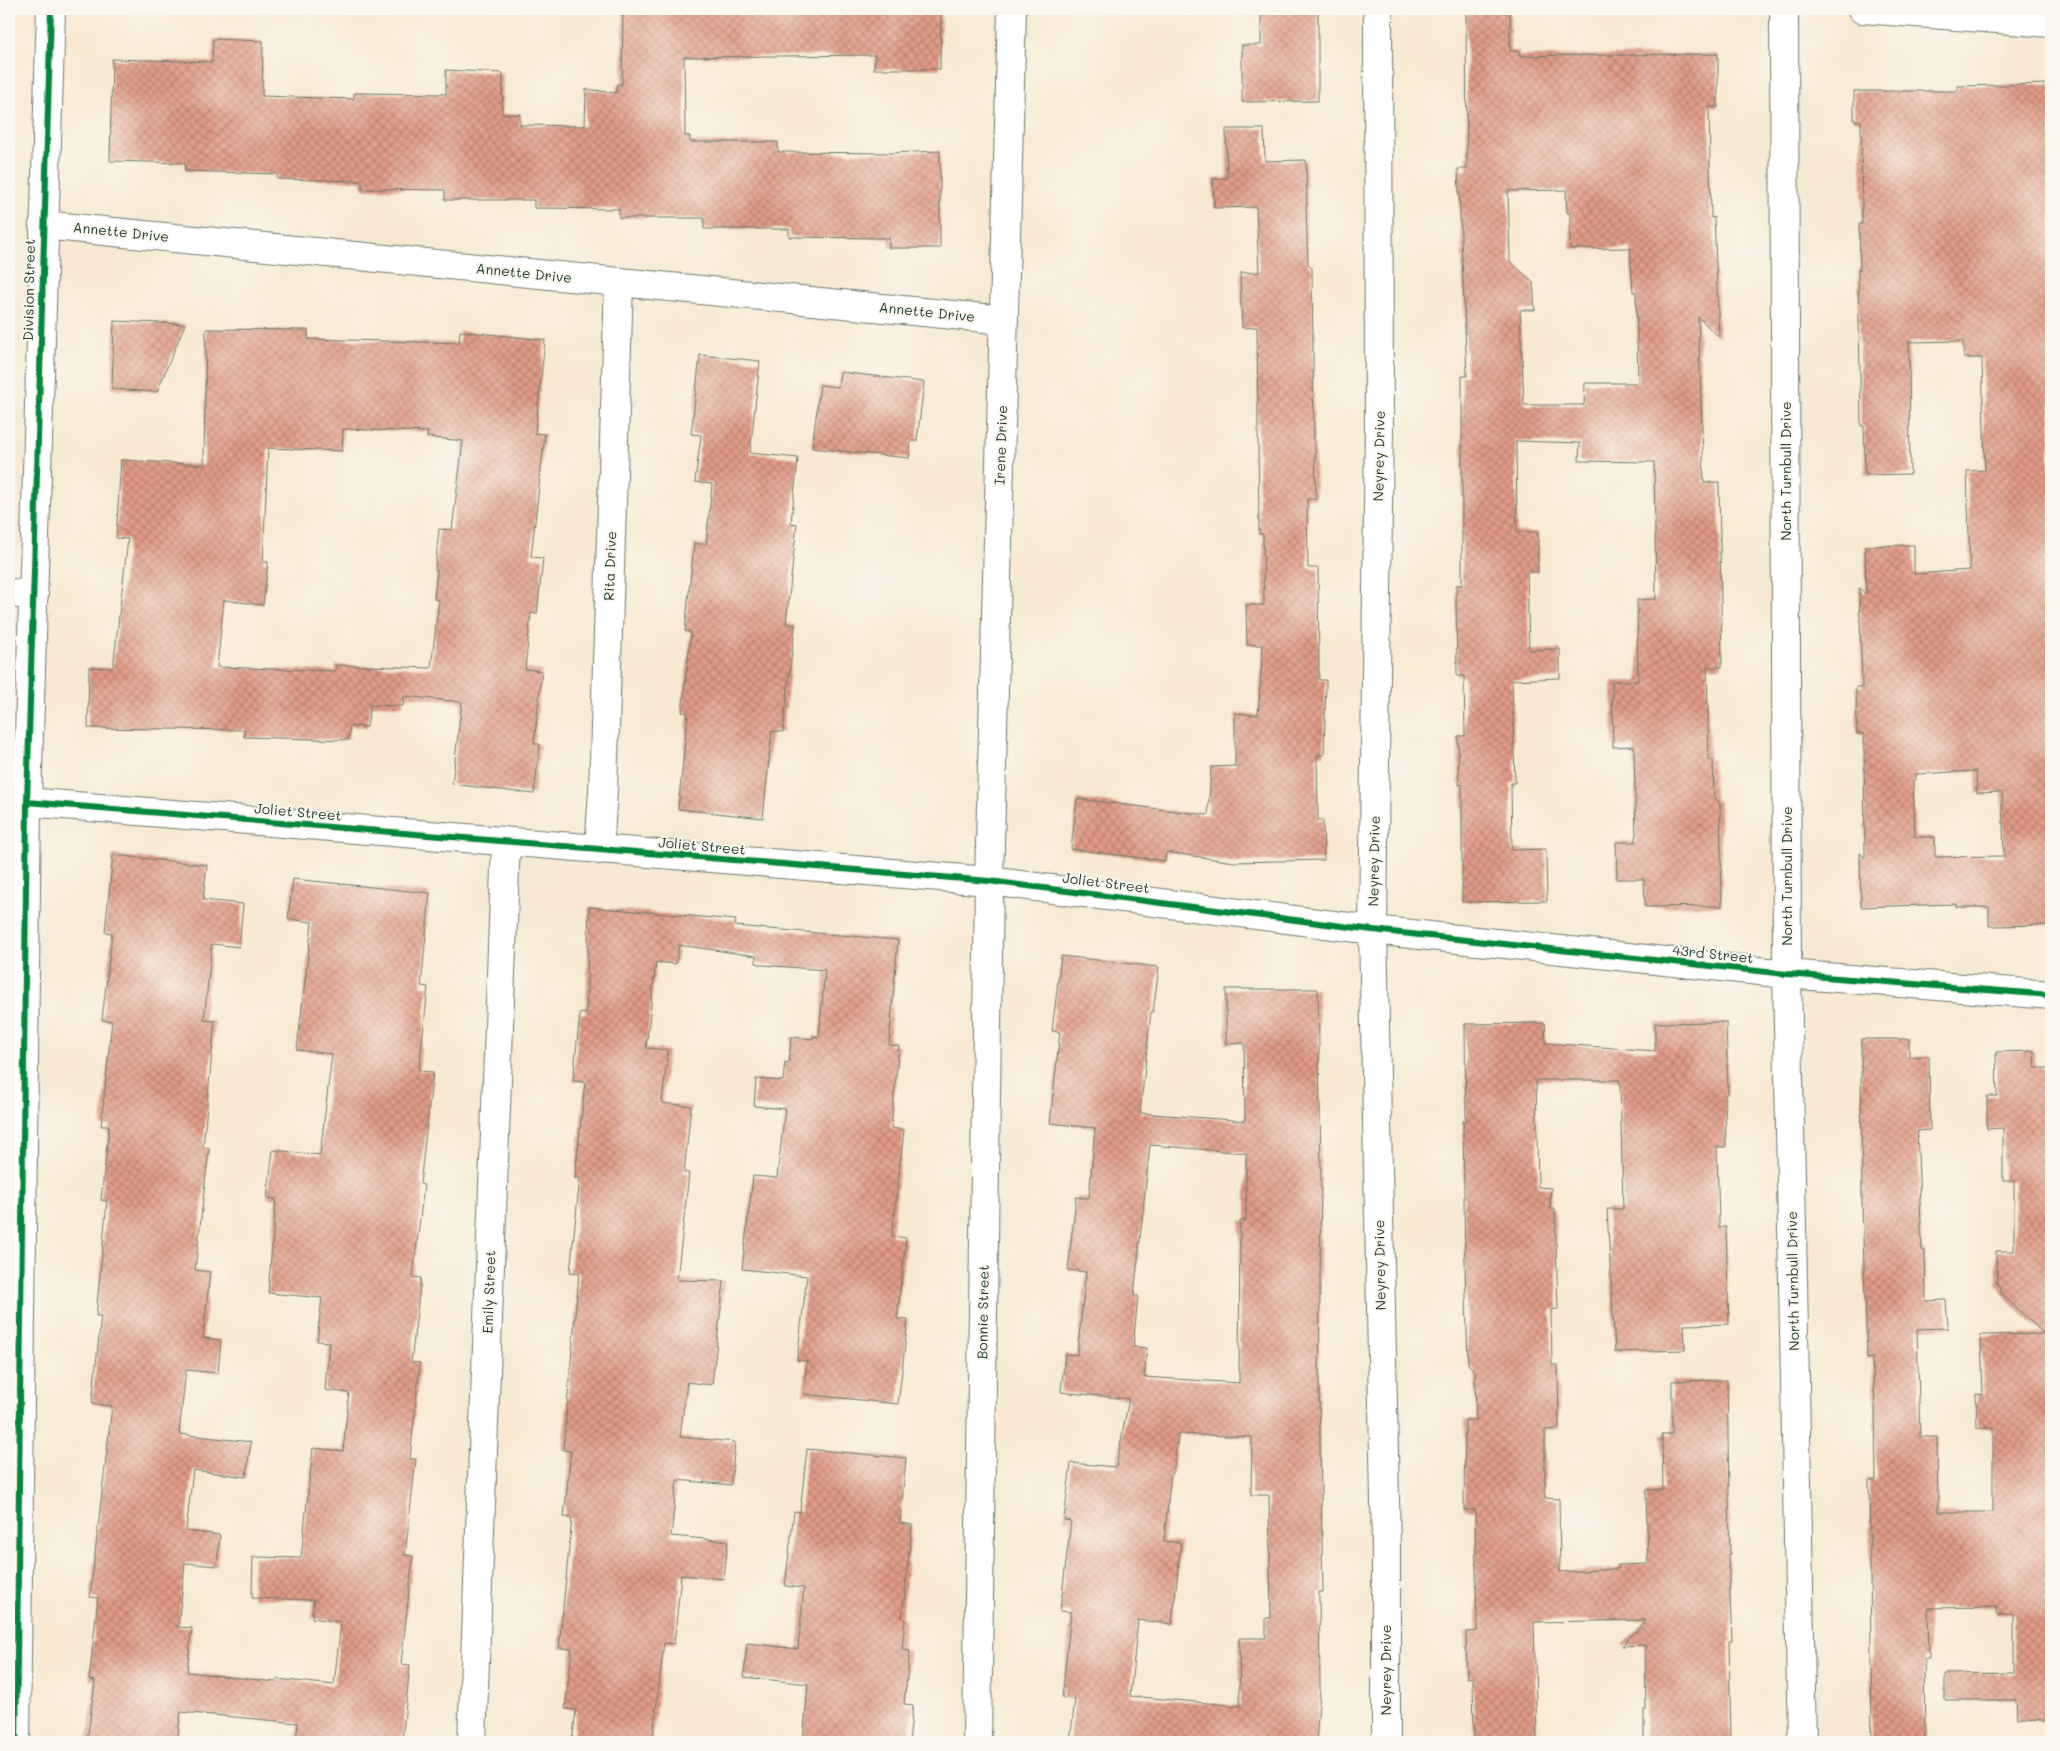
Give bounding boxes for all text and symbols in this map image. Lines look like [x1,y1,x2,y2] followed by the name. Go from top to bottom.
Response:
[72,217,170,246] street label: Annette Drive
[18,239,39,341] street label: Division Street
[475,258,573,287] street label: Annette Drive
[878,297,976,326] street label: Annette Drive
[1776,401,1795,541] street label: North Turnbull Drive
[990,405,1011,485] street label: Irene Drive
[1368,410,1389,502] street label: Neyrey Drive
[599,531,620,601] street label: Rita Drive
[254,798,343,825] street label: Joliet Street
[1777,806,1796,946] street label: North Turnbull Drive
[1363,815,1384,907] street label: Neyrey Drive
[658,832,747,859] street label: Joliet Street
[1061,868,1151,897] street label: Joliet Street
[1672,940,1755,967] street label: 43rd Street
[1782,1211,1803,1351] street label: North Turnbull Drive
[1369,1219,1390,1311] street label: Neyrey Drive
[478,1250,499,1334] street label: Emily Street
[972,1265,993,1359] street label: Bonnie Street
[1376,1625,1395,1715] street label: Neyrey Drive

